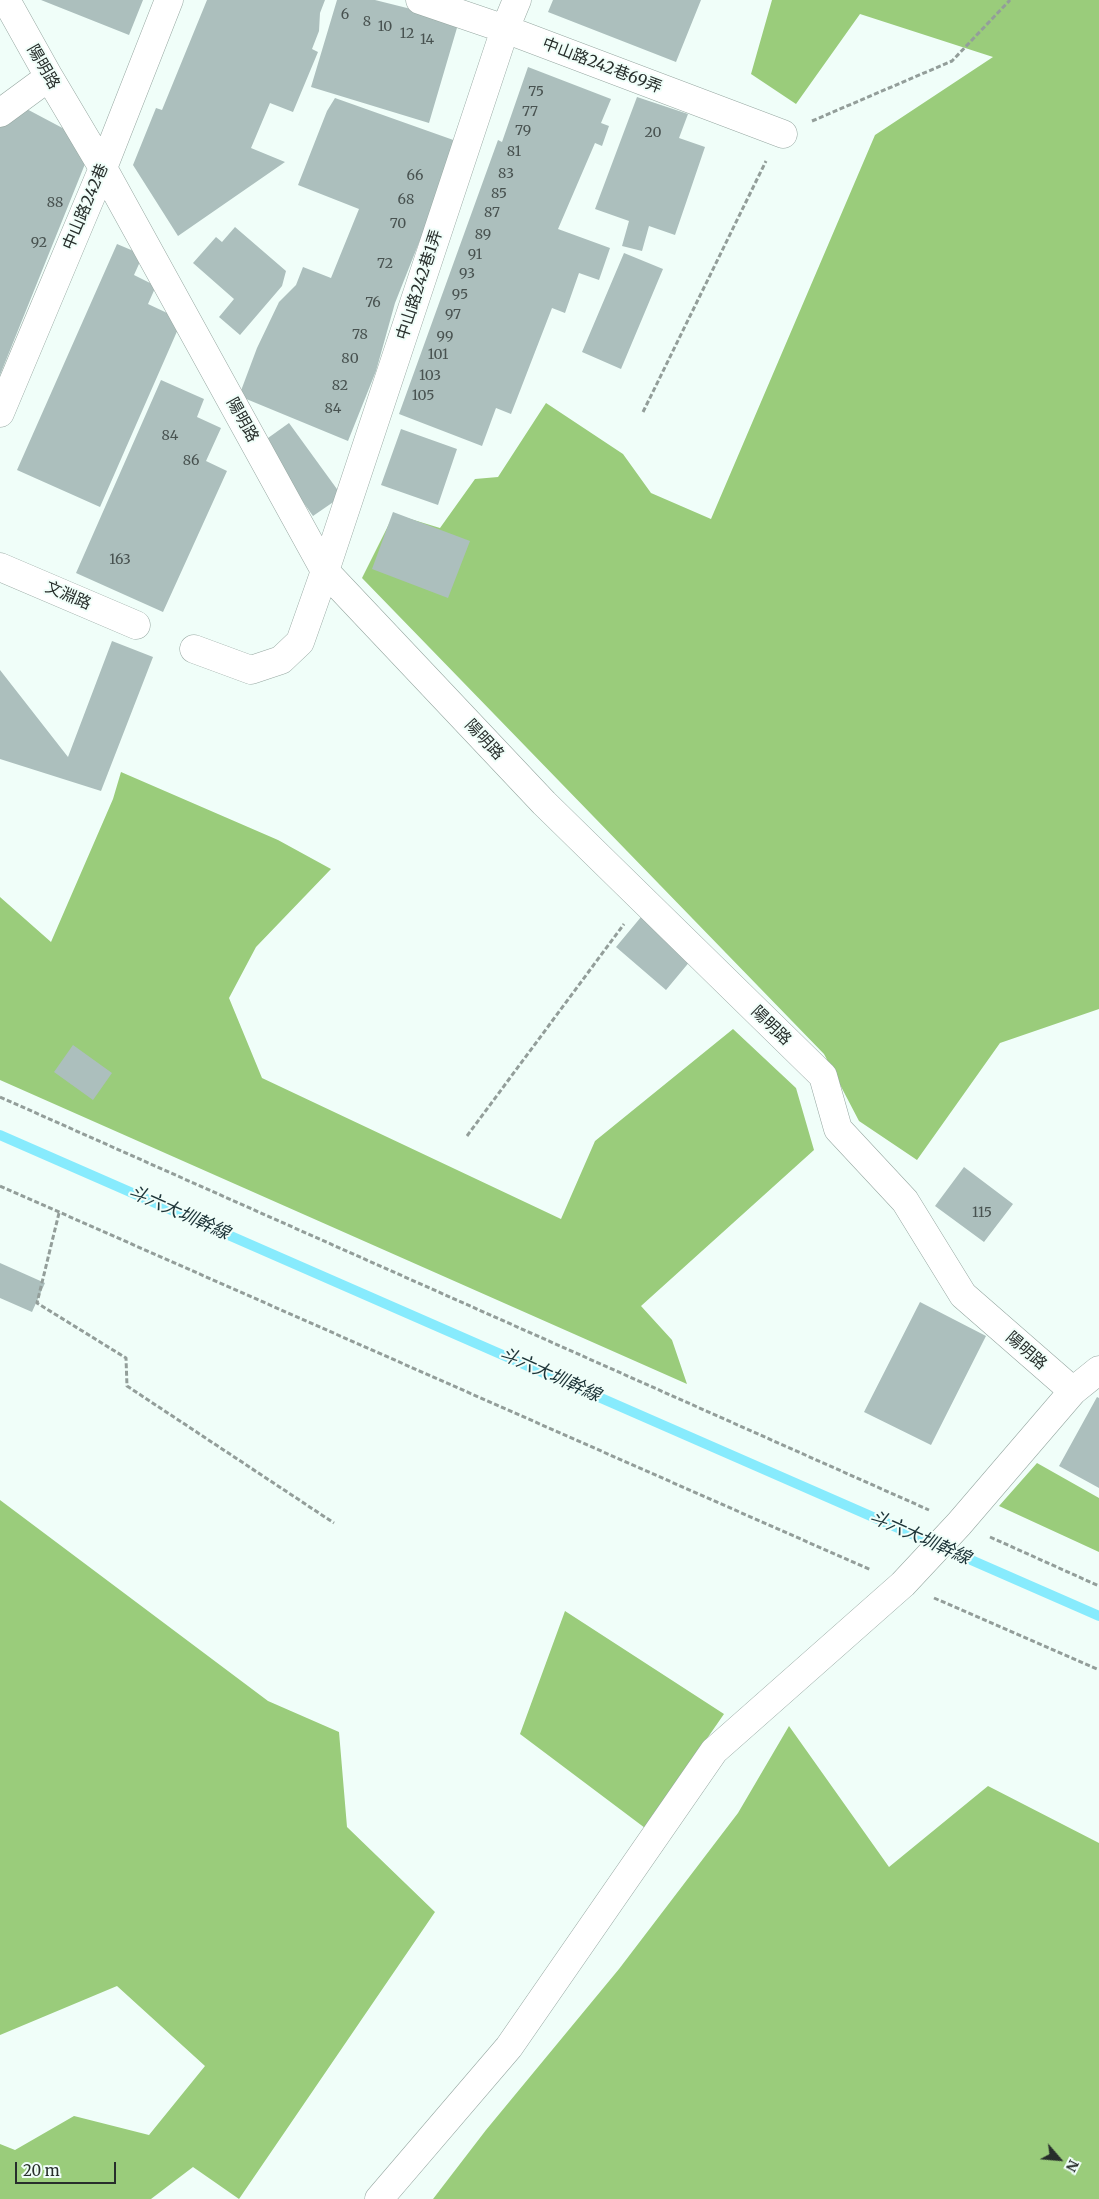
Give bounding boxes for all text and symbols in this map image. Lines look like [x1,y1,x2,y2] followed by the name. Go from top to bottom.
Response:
[341,7,349,23] house number: 6
[363,14,371,30] house number: 8
[378,19,392,35] house number: 10
[400,26,414,42] house number: 12
[420,32,434,48] house number: 14
[539,34,665,98] street label: 中山路242巷69弄
[23,41,63,93] street label: 陽明路
[528,84,544,100] house number: 75
[522,104,538,120] house number: 77
[515,123,531,139] house number: 79
[644,125,662,141] house number: 20
[507,144,521,160] house number: 81
[59,161,113,253] street label: 中山路242巷
[498,166,514,182] house number: 83
[407,168,423,184] house number: 66
[491,186,507,202] house number: 85
[398,192,414,208] house number: 68
[47,195,63,211] house number: 88
[484,205,500,221] house number: 87
[390,216,406,232] house number: 70
[393,227,447,343] street label: 中山路242巷1弄
[475,227,491,243] house number: 89
[31,235,47,251] house number: 92
[468,247,482,263] house number: 91
[377,256,393,272] house number: 72
[459,266,475,282] house number: 93
[452,287,468,303] house number: 95
[365,295,381,311] house number: 76
[445,307,461,323] house number: 97
[352,327,368,343] house number: 78
[437,329,453,345] house number: 99
[428,347,448,363] house number: 101
[341,351,359,367] house number: 80
[419,368,441,384] house number: 103
[332,378,348,394] house number: 82
[412,388,434,404] house number: 105
[222,394,262,446] street label: 陽明路
[325,401,341,417] house number: 84
[162,428,178,444] house number: 84
[183,453,199,469] house number: 86
[109,552,131,568] house number: 163
[42,578,94,614] street label: 文淵路
[461,716,507,764] street label: 陽明路
[747,1002,795,1050] street label: 陽明路
[125,1181,233,1245] water label: 斗六大圳幹線
[972,1205,992,1221] house number: 115
[1002,1328,1050,1374] street label: 陽明路
[496,1343,604,1407] water label: 斗六大圳幹線
[866,1506,974,1570] water label: 斗六大圳幹線
[1034,2134,1084,2184] north arrow
[18,2152,119,2184] scale bar
[1062,2157,1083,2175] text: N
[23,2161,60,2180] text: 20 m

